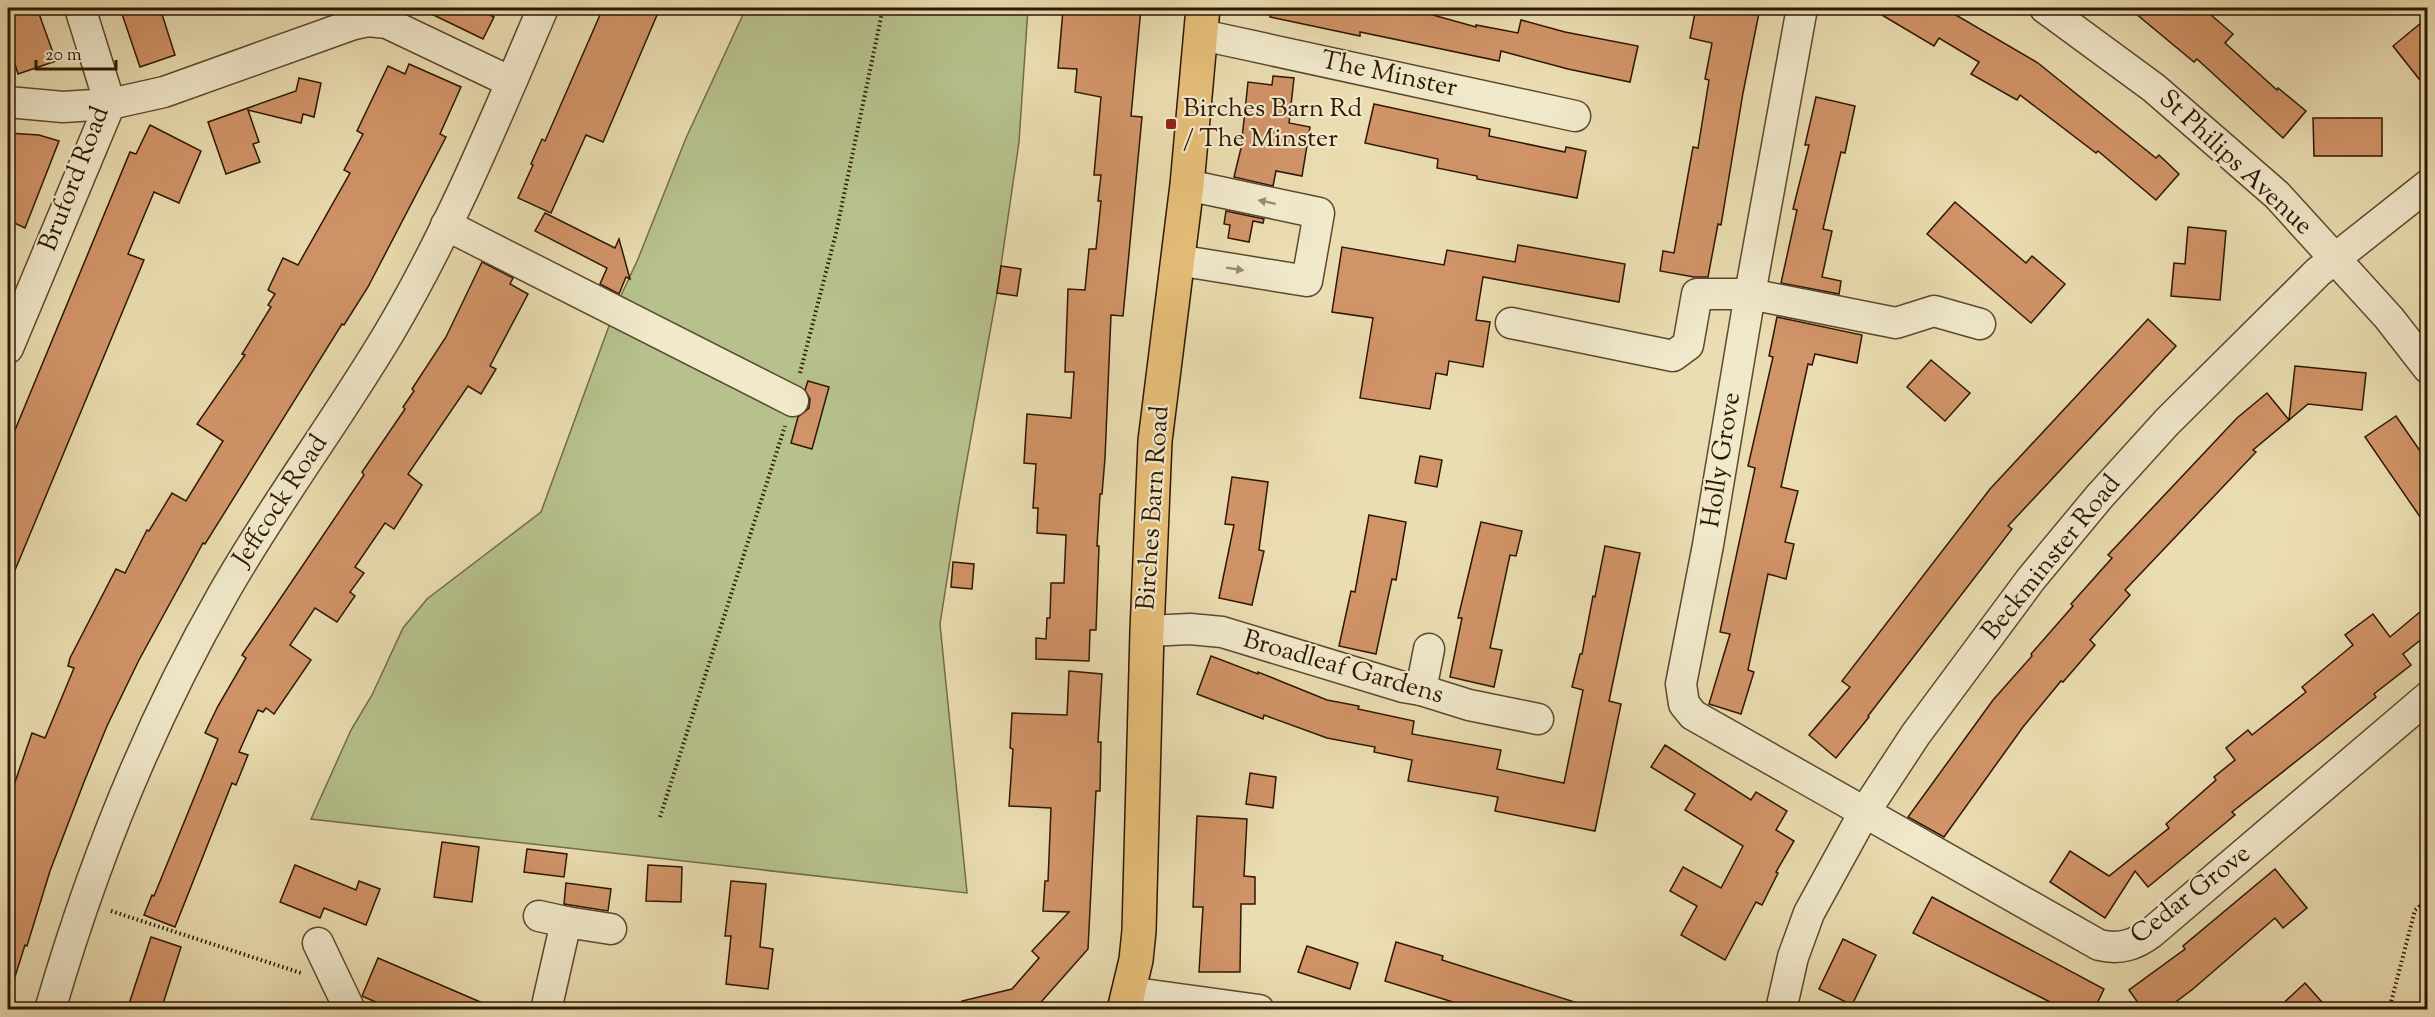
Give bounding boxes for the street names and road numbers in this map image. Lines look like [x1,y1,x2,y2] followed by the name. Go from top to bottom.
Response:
[1317,42,1461,108] street label: The Minster
[2150,82,2320,244] street label: St Philips Avenue
[30,101,120,257] street label: Bruford Road
[1693,390,1751,530] street label: Holly Grove
[1128,404,1180,612] street label: Birches Barn Road
[223,427,338,576] street label: Jeffcock Road
[1974,467,2131,649] street label: Beckminster Road
[1238,622,1448,714] street label: Broadleaf Gardens
[2123,836,2259,954] street label: Cedar Grove

